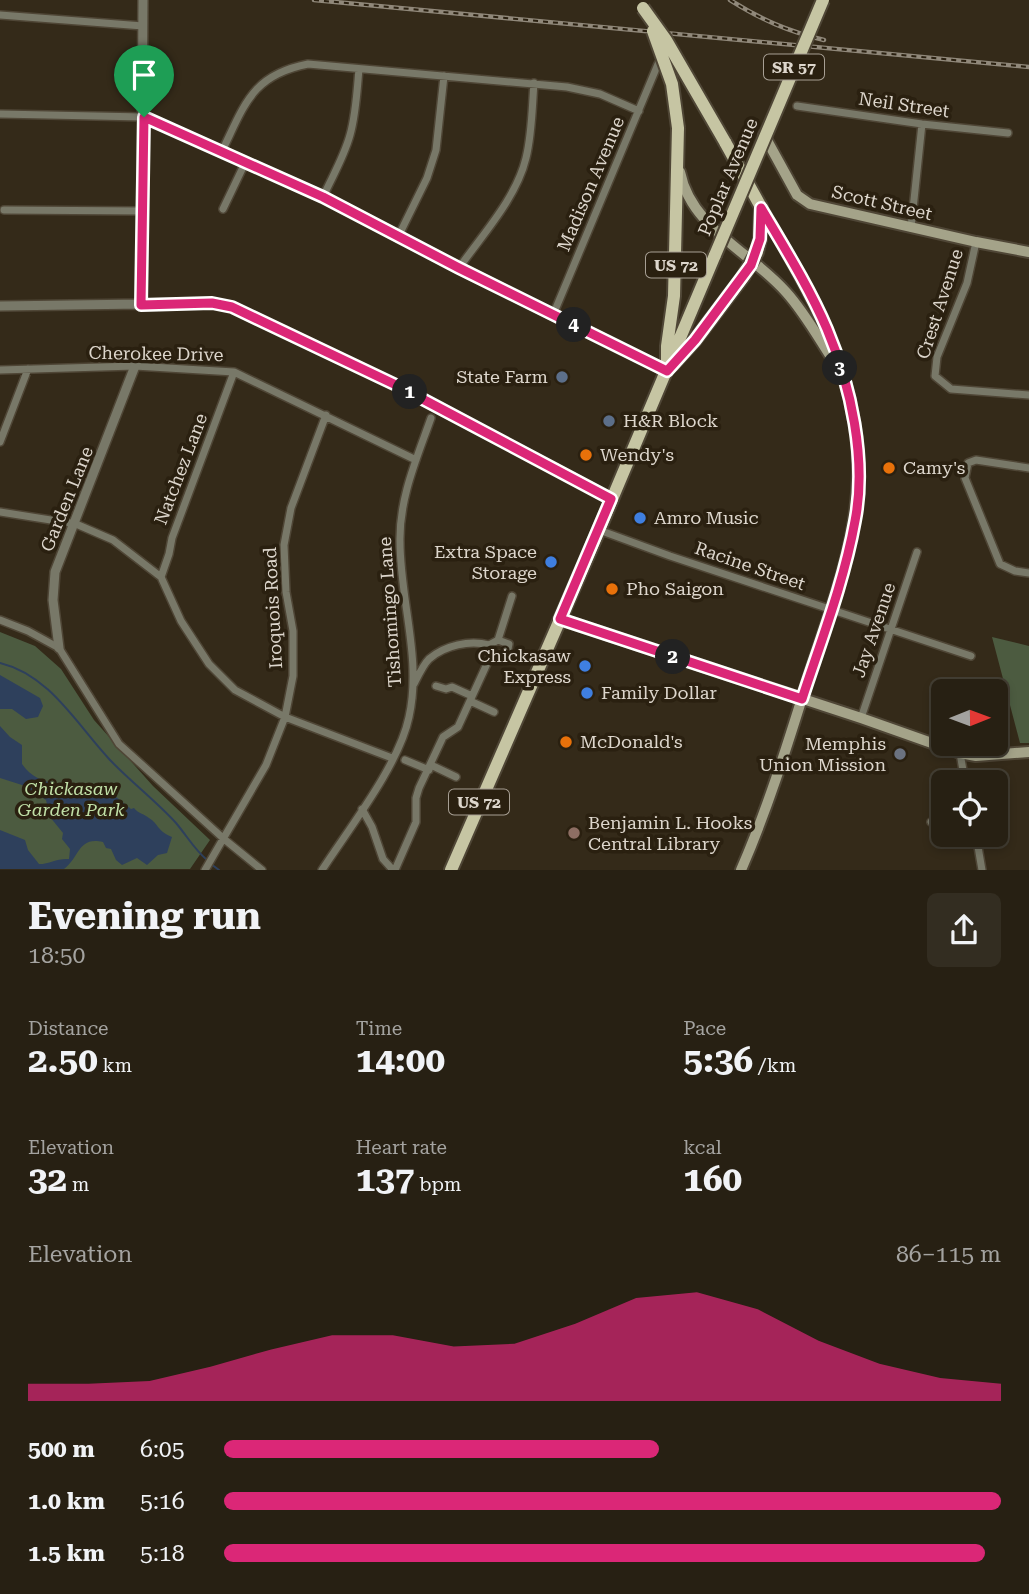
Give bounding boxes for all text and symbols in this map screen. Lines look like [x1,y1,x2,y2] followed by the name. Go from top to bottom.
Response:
[114,45,174,117] pin
[764,54,824,80] road number: SR 57
[125,56,163,94] icon: arrive
[857,88,951,121] street label: Neil Street
[553,113,628,254] street label: Madison Avenue
[693,115,762,239] street label: Poplar Avenue
[830,181,935,224] street label: Scott Street
[912,246,967,362] street label: Crest Avenue
[646,252,706,278] road number: US 72
[556,308,592,342] pin: 4
[568,313,579,336] text: 4
[88,342,224,365] street label: Cherokee Drive
[822,350,858,386] pin: 3
[834,356,845,379] text: 3
[456,366,548,387] place label: State Farm
[554,369,570,385] marker: State Farm
[392,374,428,410] pin: 1
[404,380,415,403] text: 1
[150,410,211,527] street label: Natchez Lane
[623,410,718,431] place label: H&R Block
[601,413,617,429] marker: H&R Block
[36,443,97,554] street label: Garden Lane
[600,444,674,465] place label: Wendy's
[578,447,594,463] marker: Wendy's
[903,457,965,478] place label: Camy's
[881,460,897,476] marker: Camy's
[654,507,758,528] place label: Amro Music
[632,510,648,526] marker: Amro Music
[374,536,405,688] street label: Tishomingo Lane
[692,537,808,594] street label: Racine Street
[434,541,537,583] place label: Extra Space Storage
[259,546,286,669] street label: Iroquois Road
[543,554,559,570] marker: Extra Space Storage
[626,578,724,599] place label: Pho Saigon
[848,580,900,680] street label: Jay Avenue
[604,581,620,597] marker: Pho Saigon
[656,640,690,674] pin: 2
[477,645,571,687] place label: Chickasaw Express
[667,645,678,668] text: 2
[577,658,593,674] marker: Chickasaw Express
[931,679,1008,756] north arrow
[931,679,1008,847] map controls
[601,682,717,703] place label: Family Dollar
[579,685,595,701] marker: Family Dollar
[580,731,683,752] place label: McDonald's
[759,733,886,775] place label: Memphis Union Mission
[558,734,574,750] marker: McDonald's
[892,746,908,762] marker: Memphis Union Mission
[931,770,1008,847] button: locate
[17,778,125,820] park label: Chickasaw Garden Park
[449,790,509,814] road number: US 72
[588,812,752,854] place label: Benjamin L. Hooks Central Library
[566,825,582,841] marker: Benjamin L. Hooks Central Library
[927,893,1001,967] button: share
[28,894,261,938] text: Evening run
[28,942,85,969] text: 18:50
[28,1017,108,1040] text: Distance
[356,1017,402,1040] text: Time
[683,1017,726,1040] text: Pace
[28,1040,98,1081] text: 2.50
[356,1040,445,1081] text: 14:00
[683,1040,753,1081] text: 5:36
[98,1054,132,1077] text: km
[753,1054,796,1077] text: /km
[28,1136,114,1159] text: Elevation
[356,1136,447,1159] text: Heart rate
[683,1136,722,1159] text: kcal
[28,1159,67,1200] text: 32
[356,1159,414,1200] text: 137
[683,1159,742,1200] text: 160
[67,1173,89,1196] text: m
[414,1173,461,1196] text: bpm
[28,1241,132,1268] text: Elevation
[896,1241,1001,1268] text: 86–115 m
[28,1436,95,1463] text: 500 m
[140,1436,185,1463] text: 6:05
[28,1488,105,1515] text: 1.0 km
[140,1488,185,1515] text: 5:16
[28,1540,105,1567] text: 1.5 km
[140,1540,185,1567] text: 5:18

